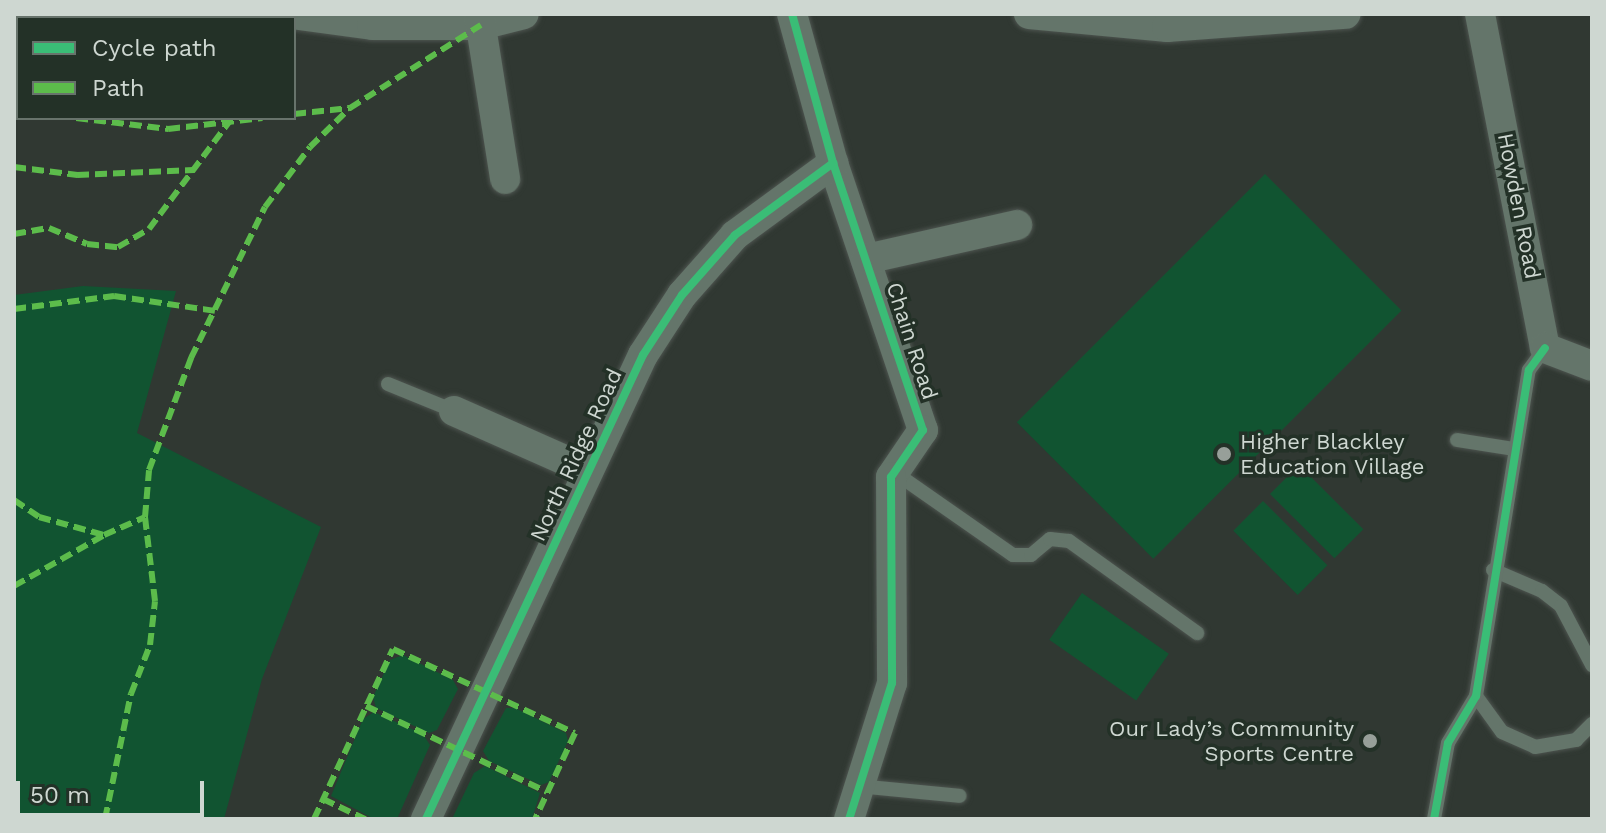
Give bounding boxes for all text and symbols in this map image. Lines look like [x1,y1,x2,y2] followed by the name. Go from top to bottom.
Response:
[16,16,296,120] legend
[92,34,217,62] text: Cycle path
[92,74,145,102] text: Path
[1492,131,1546,281] street label: Howden Road
[881,279,943,403] street label: Chain Road
[524,364,628,546] street label: North Ridge Road
[1240,428,1425,480] place label: Higher Blackley Education Village
[1215,445,1233,463] marker: Higher Blackley Education Village
[1109,715,1354,766] place label: Our Lady’s Community Sports Centre
[1361,732,1379,750] marker: Our Lady’s Community Sports Centre
[20,765,208,815] scale bar
[30,781,90,809] text: 50 m

